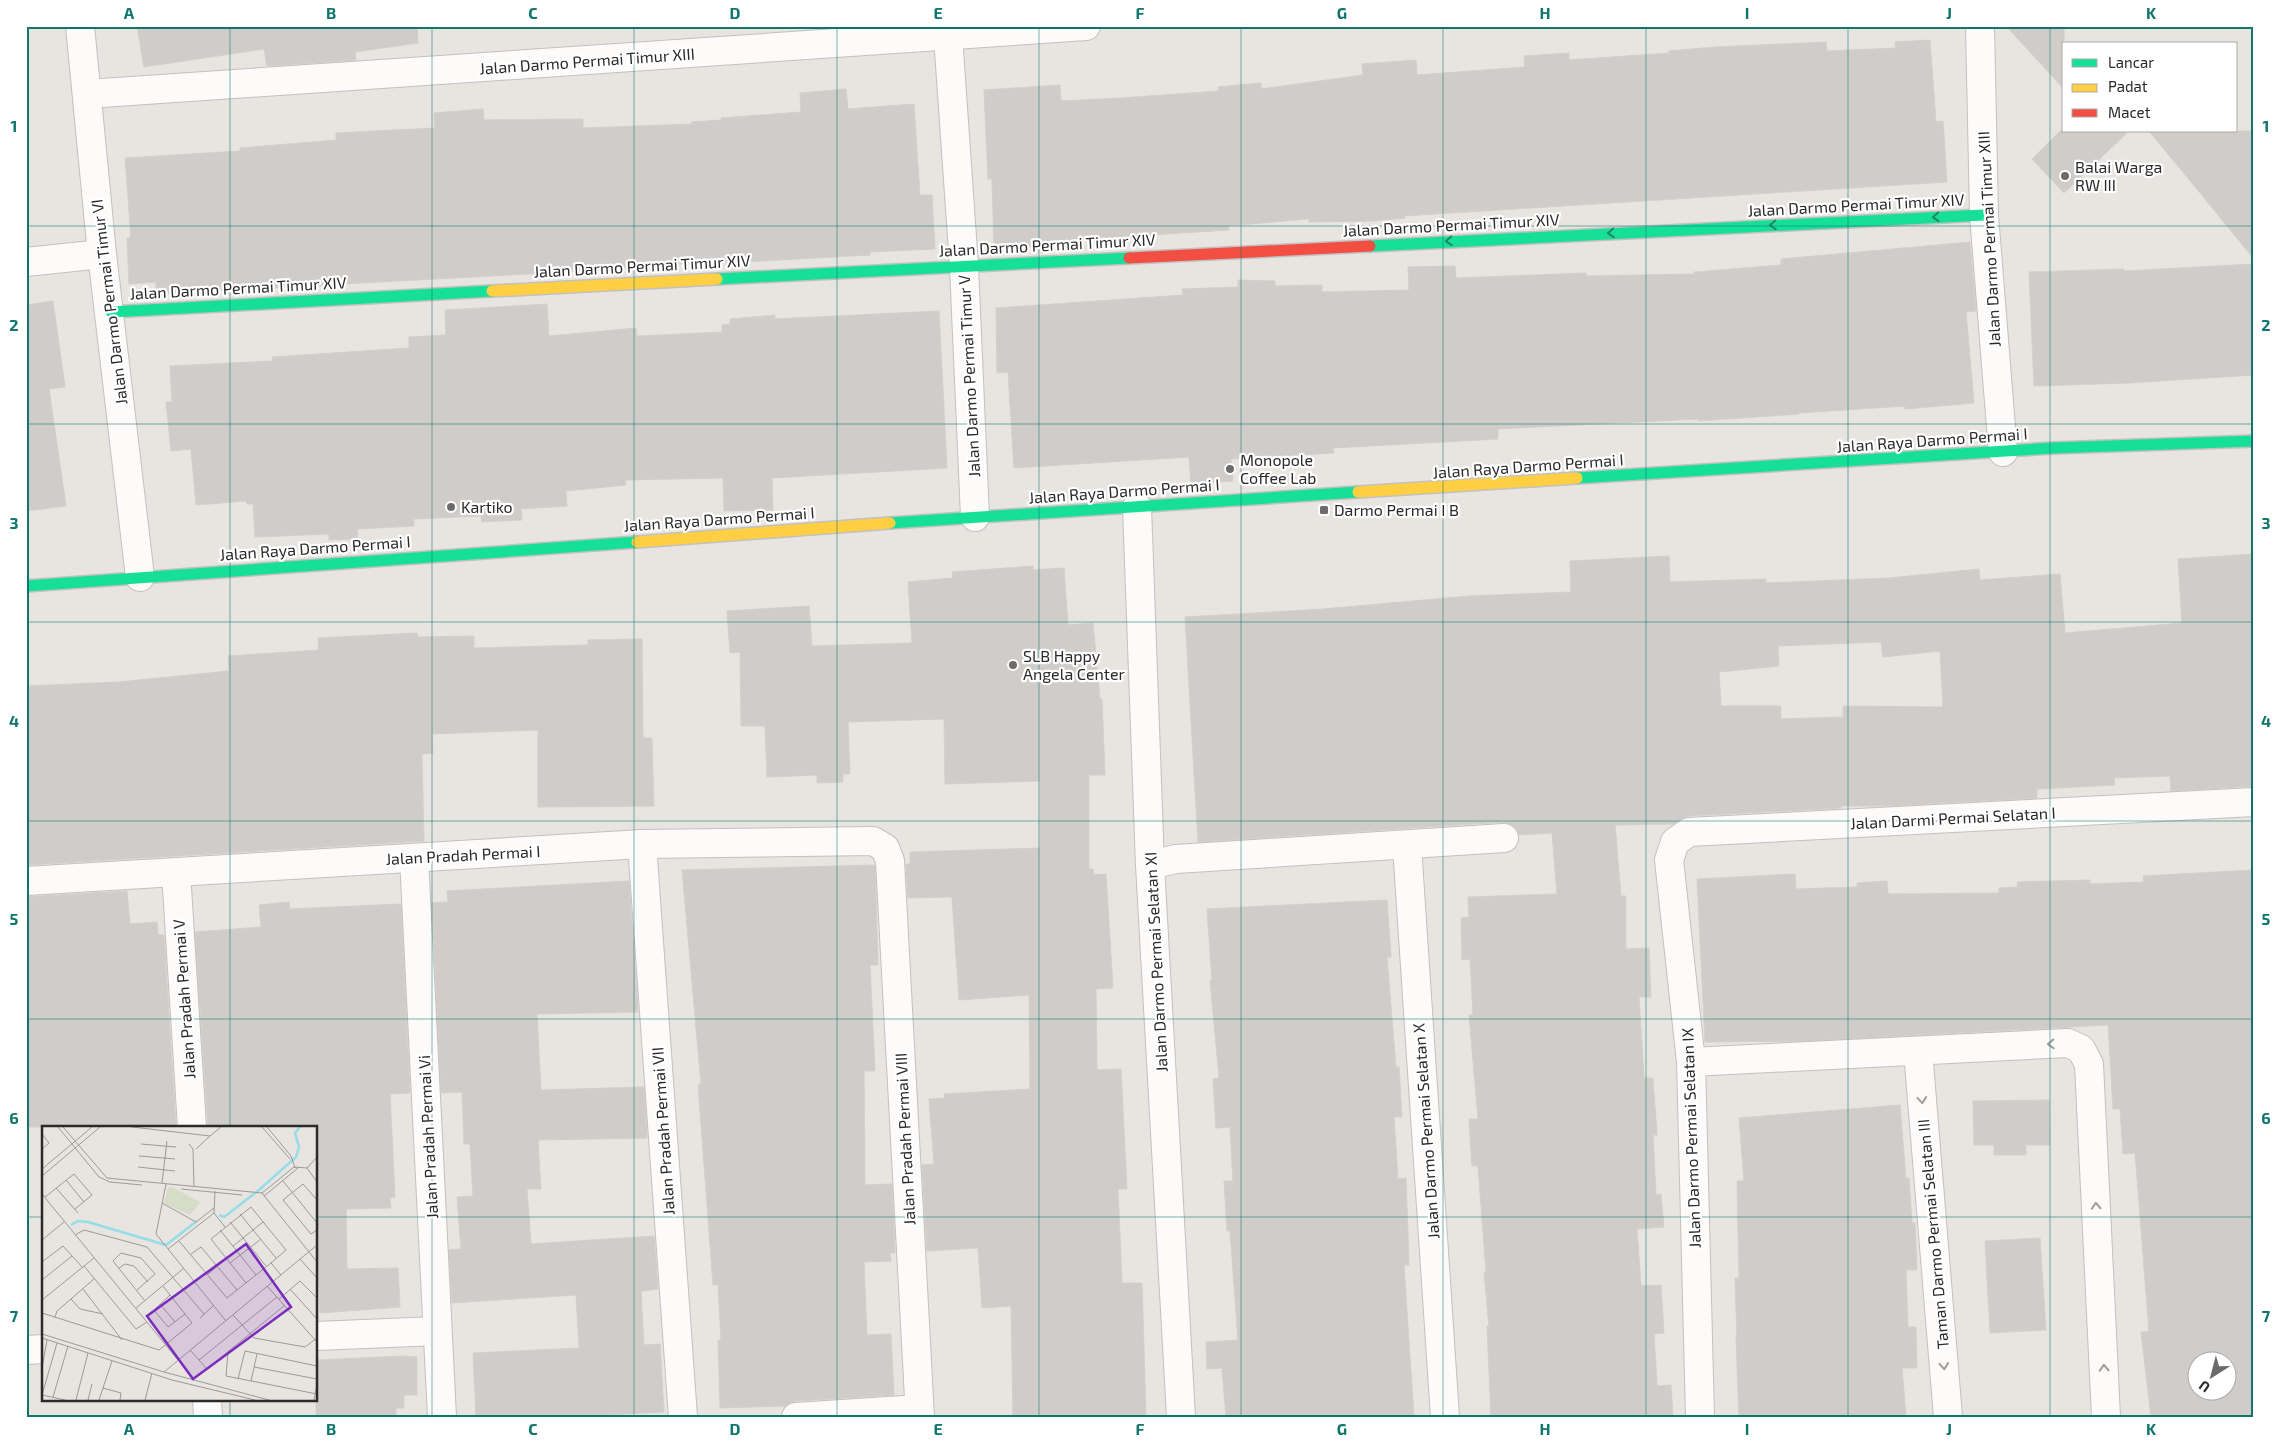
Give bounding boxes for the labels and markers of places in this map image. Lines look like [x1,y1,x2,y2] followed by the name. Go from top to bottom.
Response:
[2075,157,2162,194] place label: Balai Warga RW III
[2059,170,2071,182] marker: Balai Warga RW III
[1240,450,1316,487] place label: Monopole Coffee Lab
[1224,463,1236,475] marker: Monopole Coffee Lab
[461,497,513,516] place label: Kartiko
[1334,500,1459,519] place label: Darmo Permai I B
[445,501,457,513] marker: Kartiko
[1318,504,1330,516] marker: Darmo Permai I B
[1023,646,1126,683] place label: SLB Happy Angela Center
[1007,659,1019,671] marker: SLB Happy Angela Center

